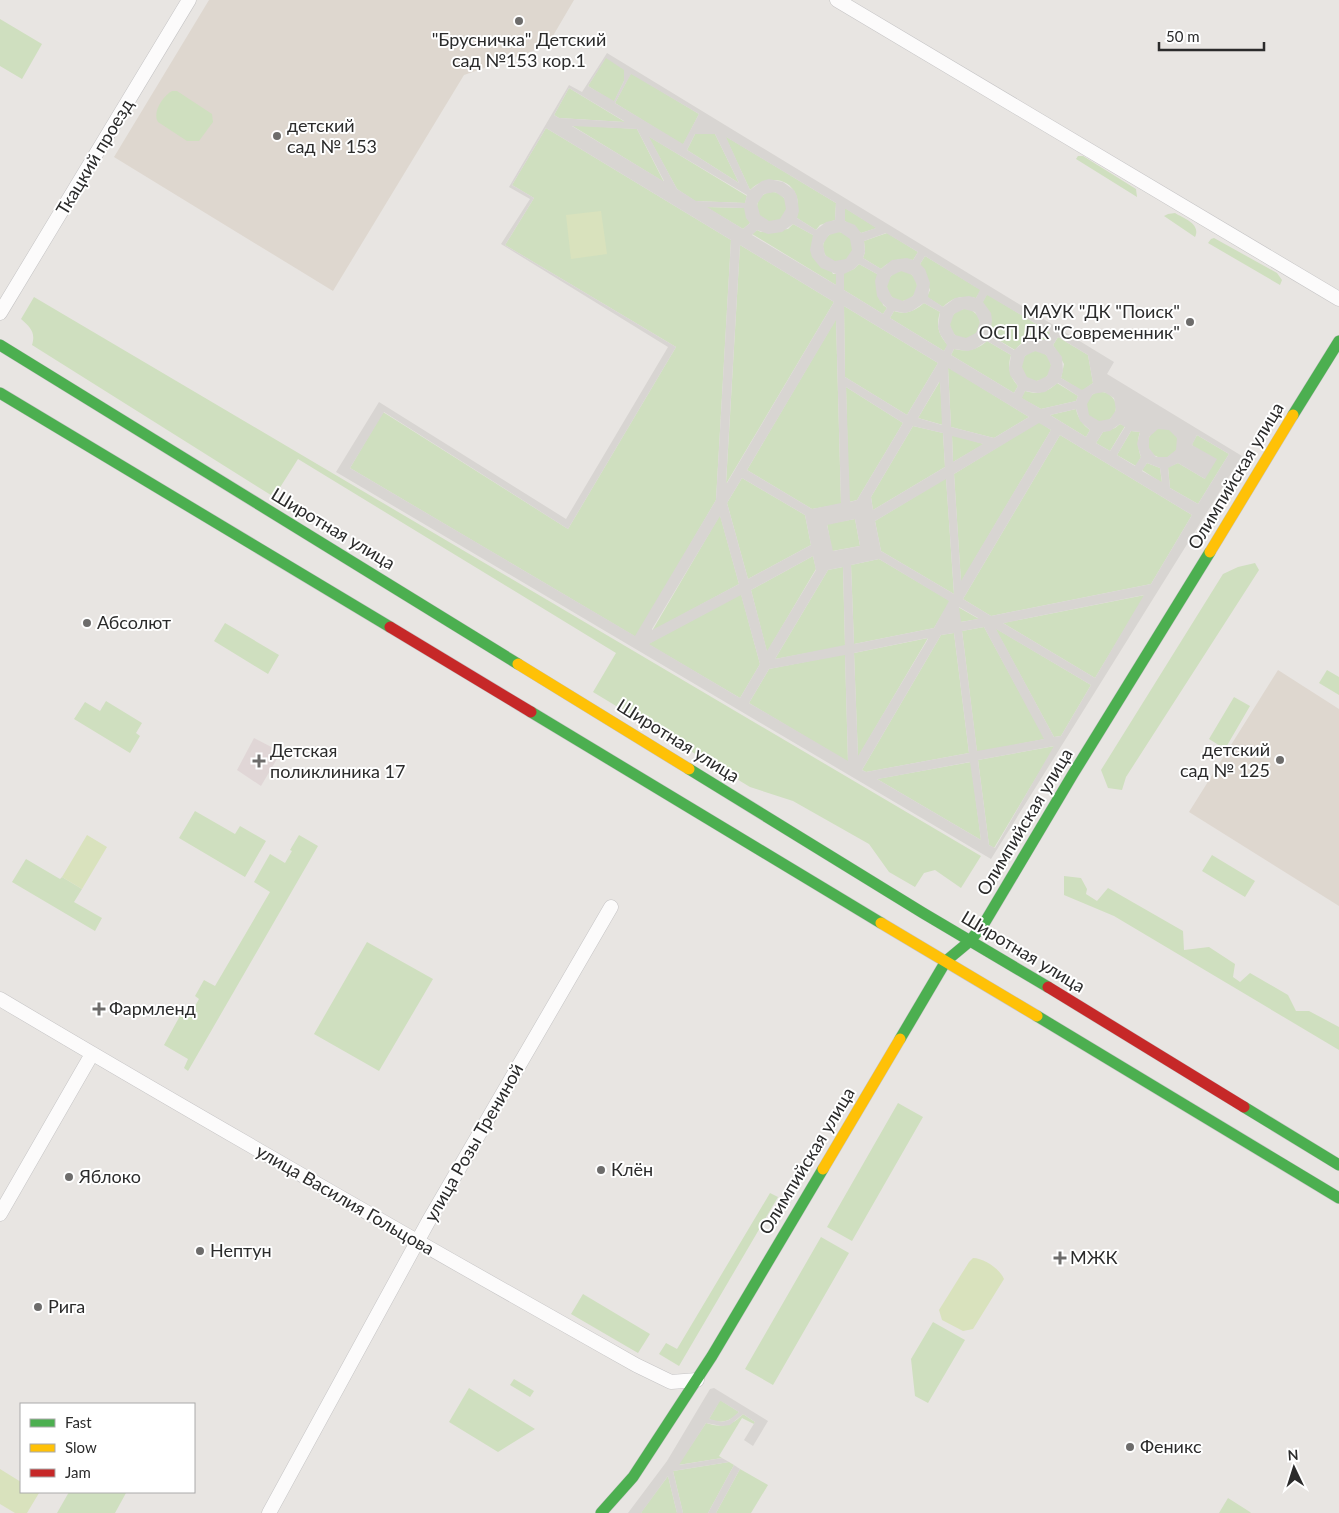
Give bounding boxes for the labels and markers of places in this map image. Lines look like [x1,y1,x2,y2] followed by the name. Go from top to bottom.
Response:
[513,15,525,27] marker: "Брусничка" Детский сад №153 кор.1
[432,28,606,71] place label: "Брусничка" Детский сад №153 кор.1
[287,114,377,157] place label: детский сад № 153
[271,130,283,142] marker: детский сад № 153
[979,300,1180,343] place label: МАУК "ДК "Поиск" ОСП ДК "Современник"
[1184,316,1196,328] marker: МАУК "ДК "Поиск" ОСП ДК "Современник"
[97,611,171,633] place label: Абсолют
[81,617,93,629] marker: Абсолют
[1180,738,1270,781] place label: детский сад № 125
[270,739,405,782] place label: Детская поликлиника 17
[252,754,266,768] marker: Детская поликлиника 17
[1274,754,1286,766] marker: детский сад № 125
[109,997,196,1019] place label: Фармленд
[93,1003,105,1015] marker: Фармленд
[611,1158,653,1180] place label: Клён
[595,1164,607,1176] marker: Клён
[78,1165,141,1187] place label: Яблоко
[63,1171,75,1183] marker: Яблоко
[210,1239,272,1261] place label: Нептун
[194,1245,206,1257] marker: Нептун
[1070,1246,1117,1268] place label: МЖК
[1054,1252,1066,1264] marker: МЖК
[48,1295,85,1317] place label: Рига
[32,1301,44,1313] marker: Рига
[1140,1435,1202,1457] place label: Феникс
[1124,1441,1136,1453] marker: Феникс

